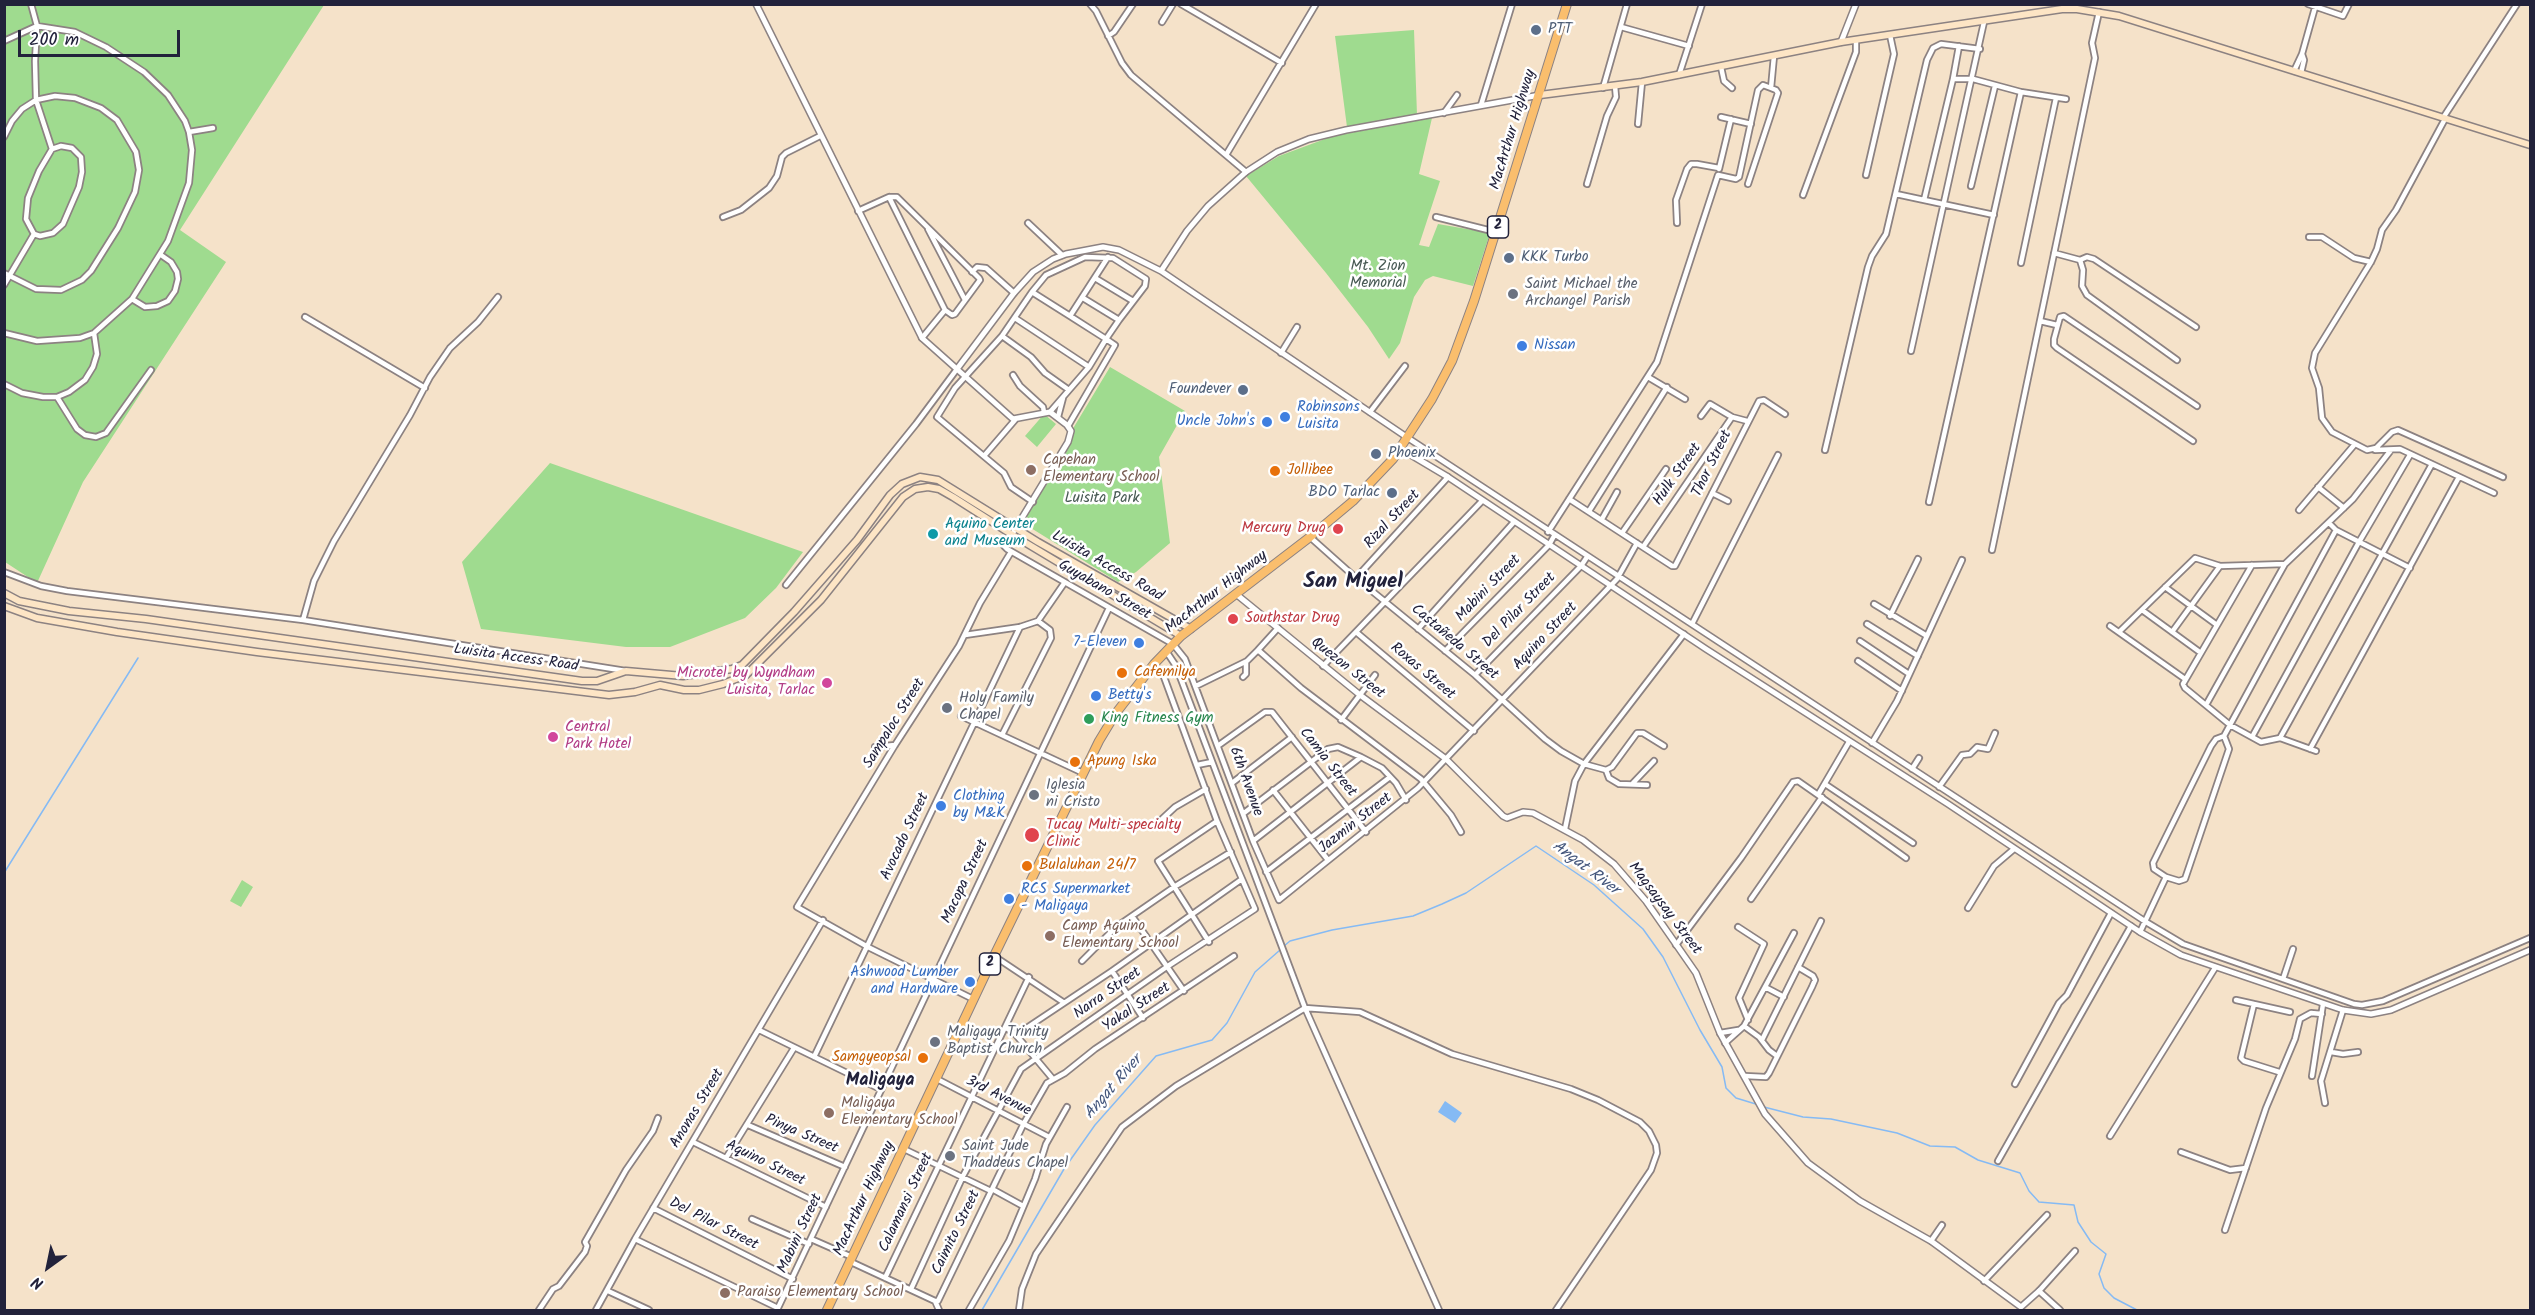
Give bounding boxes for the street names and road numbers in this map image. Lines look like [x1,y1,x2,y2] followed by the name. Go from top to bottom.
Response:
[1487,68,1541,192] street label: MacArthur Highway
[1488,216,1508,238] road number: 2
[1689,428,1737,500] street label: Thor Street
[1650,440,1706,510] street label: Hulk Street
[1361,487,1425,553] street label: Rizal Street
[1048,528,1166,606] street label: Luisita Access Road
[1162,548,1272,638] street label: MacArthur Highway
[1453,552,1525,626] street label: Mabini Street
[1054,557,1154,625] street label: Guyabano Street
[1480,570,1560,652] street label: Del Pilar Street
[1510,599,1582,675] street label: Aquino Street
[1407,601,1501,685] street label: Castañeda Street
[1306,635,1388,703] street label: Quezon Street
[1386,640,1458,704] street label: Roxas Street
[452,641,580,677] street label: Luisita Access Road
[860,676,930,772] street label: Sampaloc Street
[1294,725,1360,801] street label: Camia Street
[1224,745,1266,819] street label: 6th Avenue
[878,790,934,884] street label: Avocado Street
[1316,790,1396,858] street label: Jazmin Street
[939,837,993,927] street label: Macopa Street
[1623,859,1705,959] street label: Magsaysay Street
[980,953,1000,975] road number: 2
[1071,964,1145,1024] street label: Narra Street
[1100,979,1174,1037] street label: Yakal Street
[667,1066,729,1152] street label: Anonas Street
[962,1073,1034,1121] street label: 3rd Avenue
[762,1112,840,1158] street label: Pinya Street
[722,1137,808,1191] street label: Aquino Street
[831,1139,899,1259] street label: MacArthur Highway
[876,1150,938,1256] street label: Calamansi Street
[929,1188,985,1278] street label: Caimito Street
[775,1191,827,1277] street label: Mabini Street
[665,1195,761,1255] street label: Del Pilar Street

